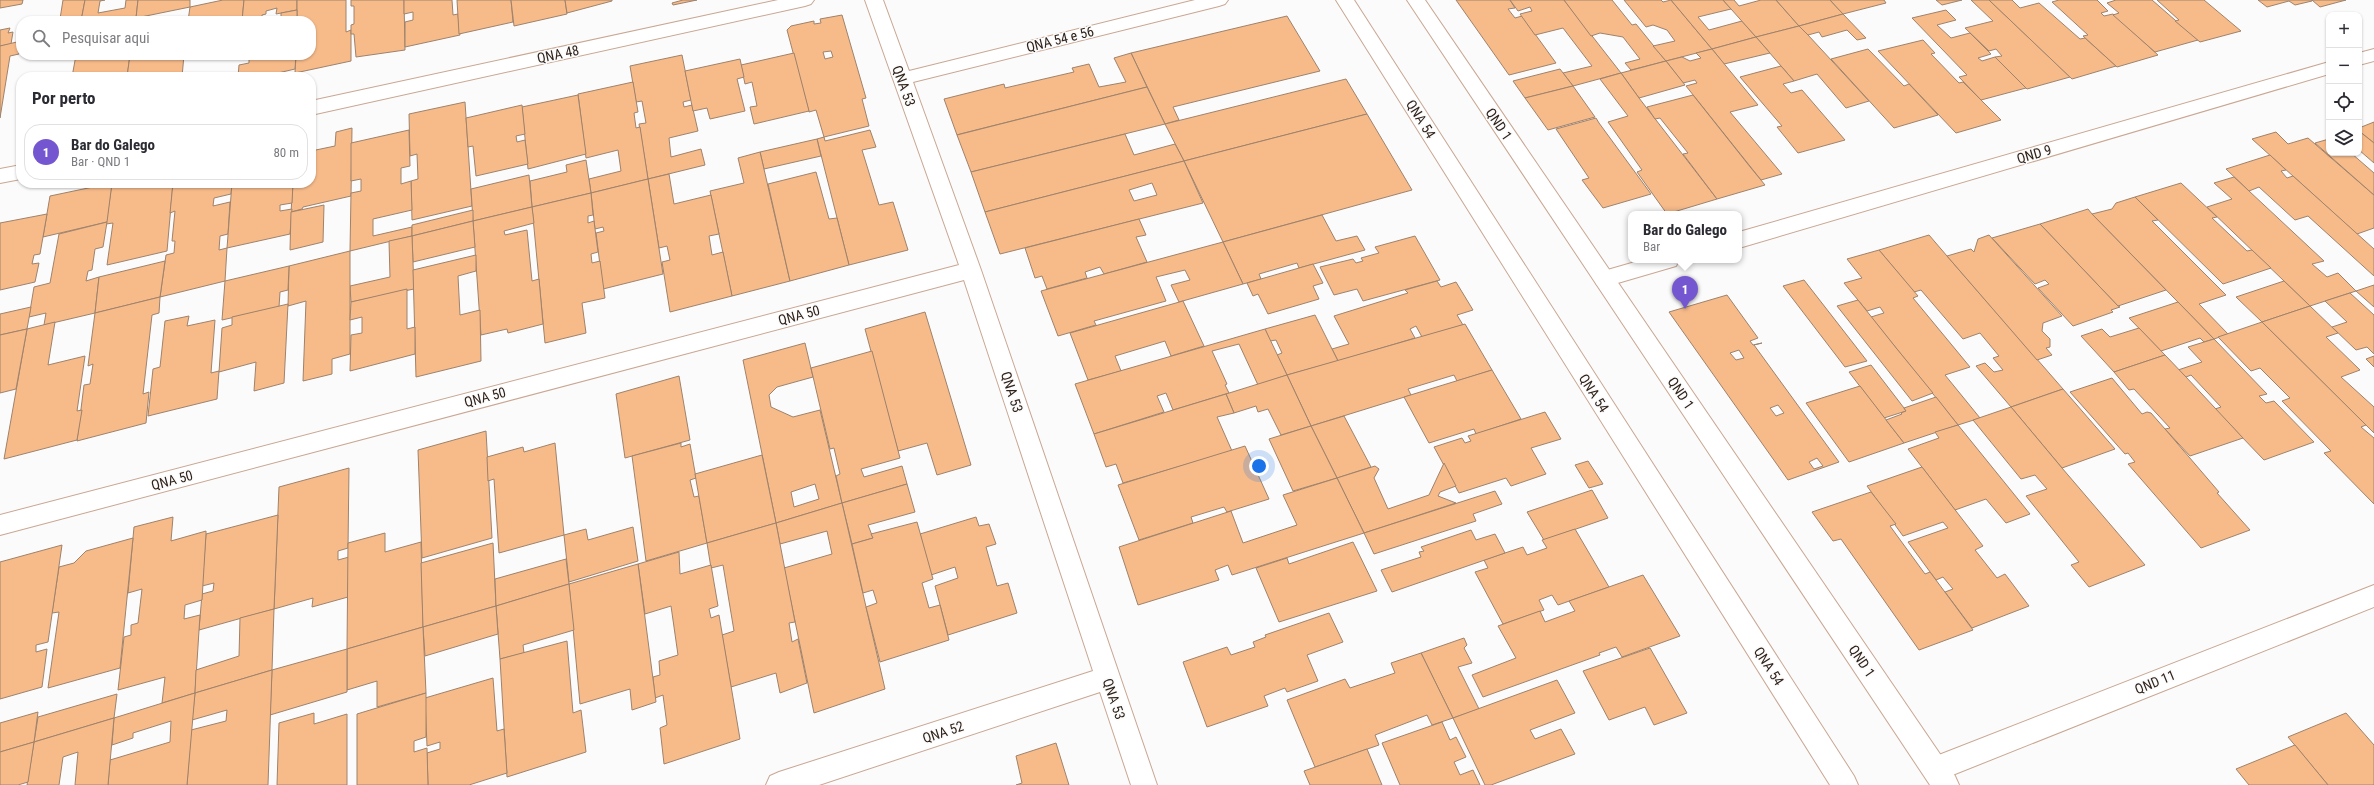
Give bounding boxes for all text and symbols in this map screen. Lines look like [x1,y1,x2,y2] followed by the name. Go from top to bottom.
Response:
[2326,12,2362,156] map controls
[2326,12,2362,48] button: +
[16,16,316,60] search box
[1025,23,1096,55] street label: QNA 54 e 56
[30,27,52,49] icon: search
[62,29,150,47] text: Pesquisar aqui
[536,42,580,66] street label: QNA 48
[2326,48,2362,84] button: −
[889,63,919,109] street label: QNA 53
[2326,84,2362,120] button: locate
[32,88,96,108] text: Por perto
[1403,97,1439,141] street label: QNA 54
[1483,105,1515,143] street label: QND 1
[2326,120,2362,156] button: layers
[71,136,155,154] text: Bar do Galego
[2015,141,2053,167] street label: QND 9
[43,145,49,160] text: 1
[273,145,299,160] text: 80 m
[71,154,130,169] text: Bar · QND 1
[1628,211,1742,263] popup
[1643,221,1727,239] text: Bar do Galego
[1643,239,1660,254] text: Bar
[1672,276,1698,309] pin: 1
[776,302,822,328] street label: QNA 50
[998,369,1026,415] street label: QNA 53
[1576,371,1612,415] street label: QNA 54
[1665,374,1697,412] street label: QND 1
[462,384,508,410] street label: QNA 50
[1249,456,1269,476] your location
[149,467,195,493] street label: QNA 50
[1846,642,1878,680] street label: QND 1
[1751,644,1787,688] street label: QNA 54
[2132,667,2178,697] street label: QND 11
[1100,676,1128,722] street label: QNA 53
[920,718,966,746] street label: QNA 52

